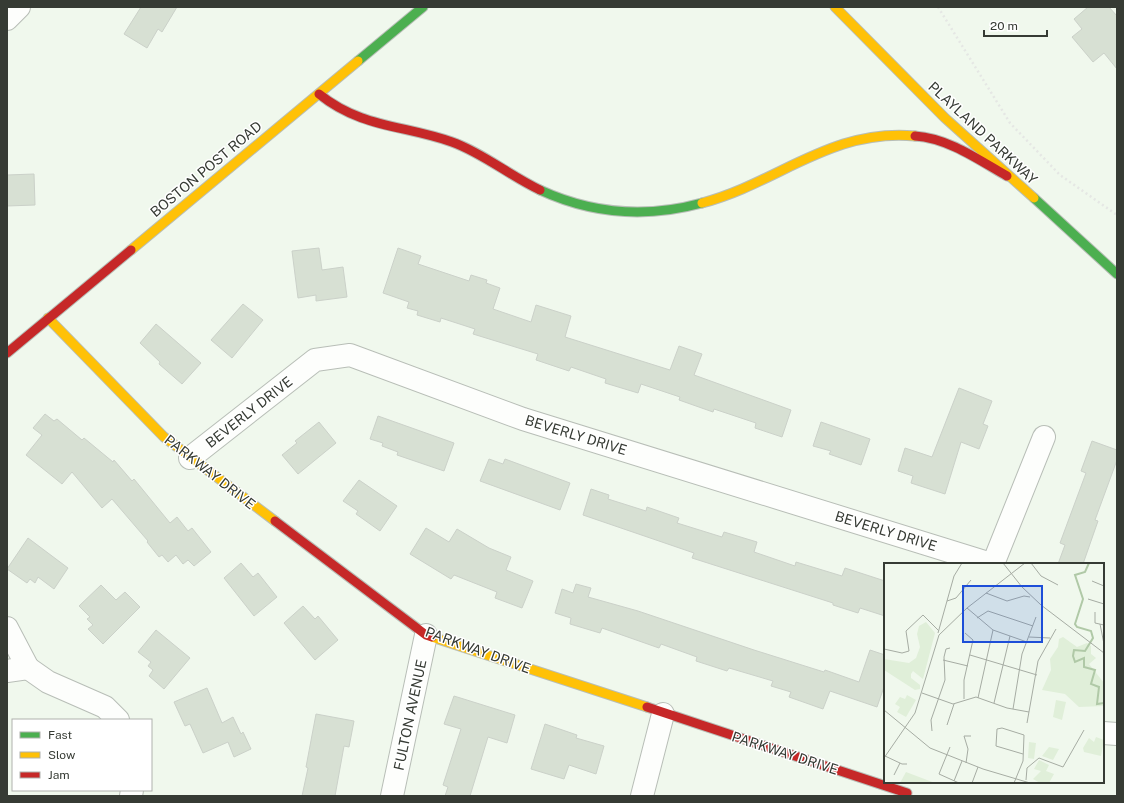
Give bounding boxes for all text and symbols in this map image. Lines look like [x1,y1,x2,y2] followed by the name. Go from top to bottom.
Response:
[984,12,1047,38] scale bar
[990,19,1018,33] text: 20 m
[925,78,1041,188] street label: PLAYLAND PARKWAY
[147,118,265,220] street label: BOSTON POST ROAD
[202,373,296,451] street label: BEVERLY DRIVE
[523,412,629,458] street label: BEVERLY DRIVE
[161,432,259,512] street label: PARKWAY DRIVE
[833,508,939,554] street label: BEVERLY DRIVE
[884,563,1104,783] inset map
[423,624,533,676] street label: PARKWAY DRIVE
[390,658,430,772] street label: FULTON AVENUE
[12,719,152,791] legend
[48,728,73,742] text: Fast
[730,728,840,778] street label: PARKWAY DRIVE
[48,748,76,762] text: Slow
[48,768,70,782] text: Jam

